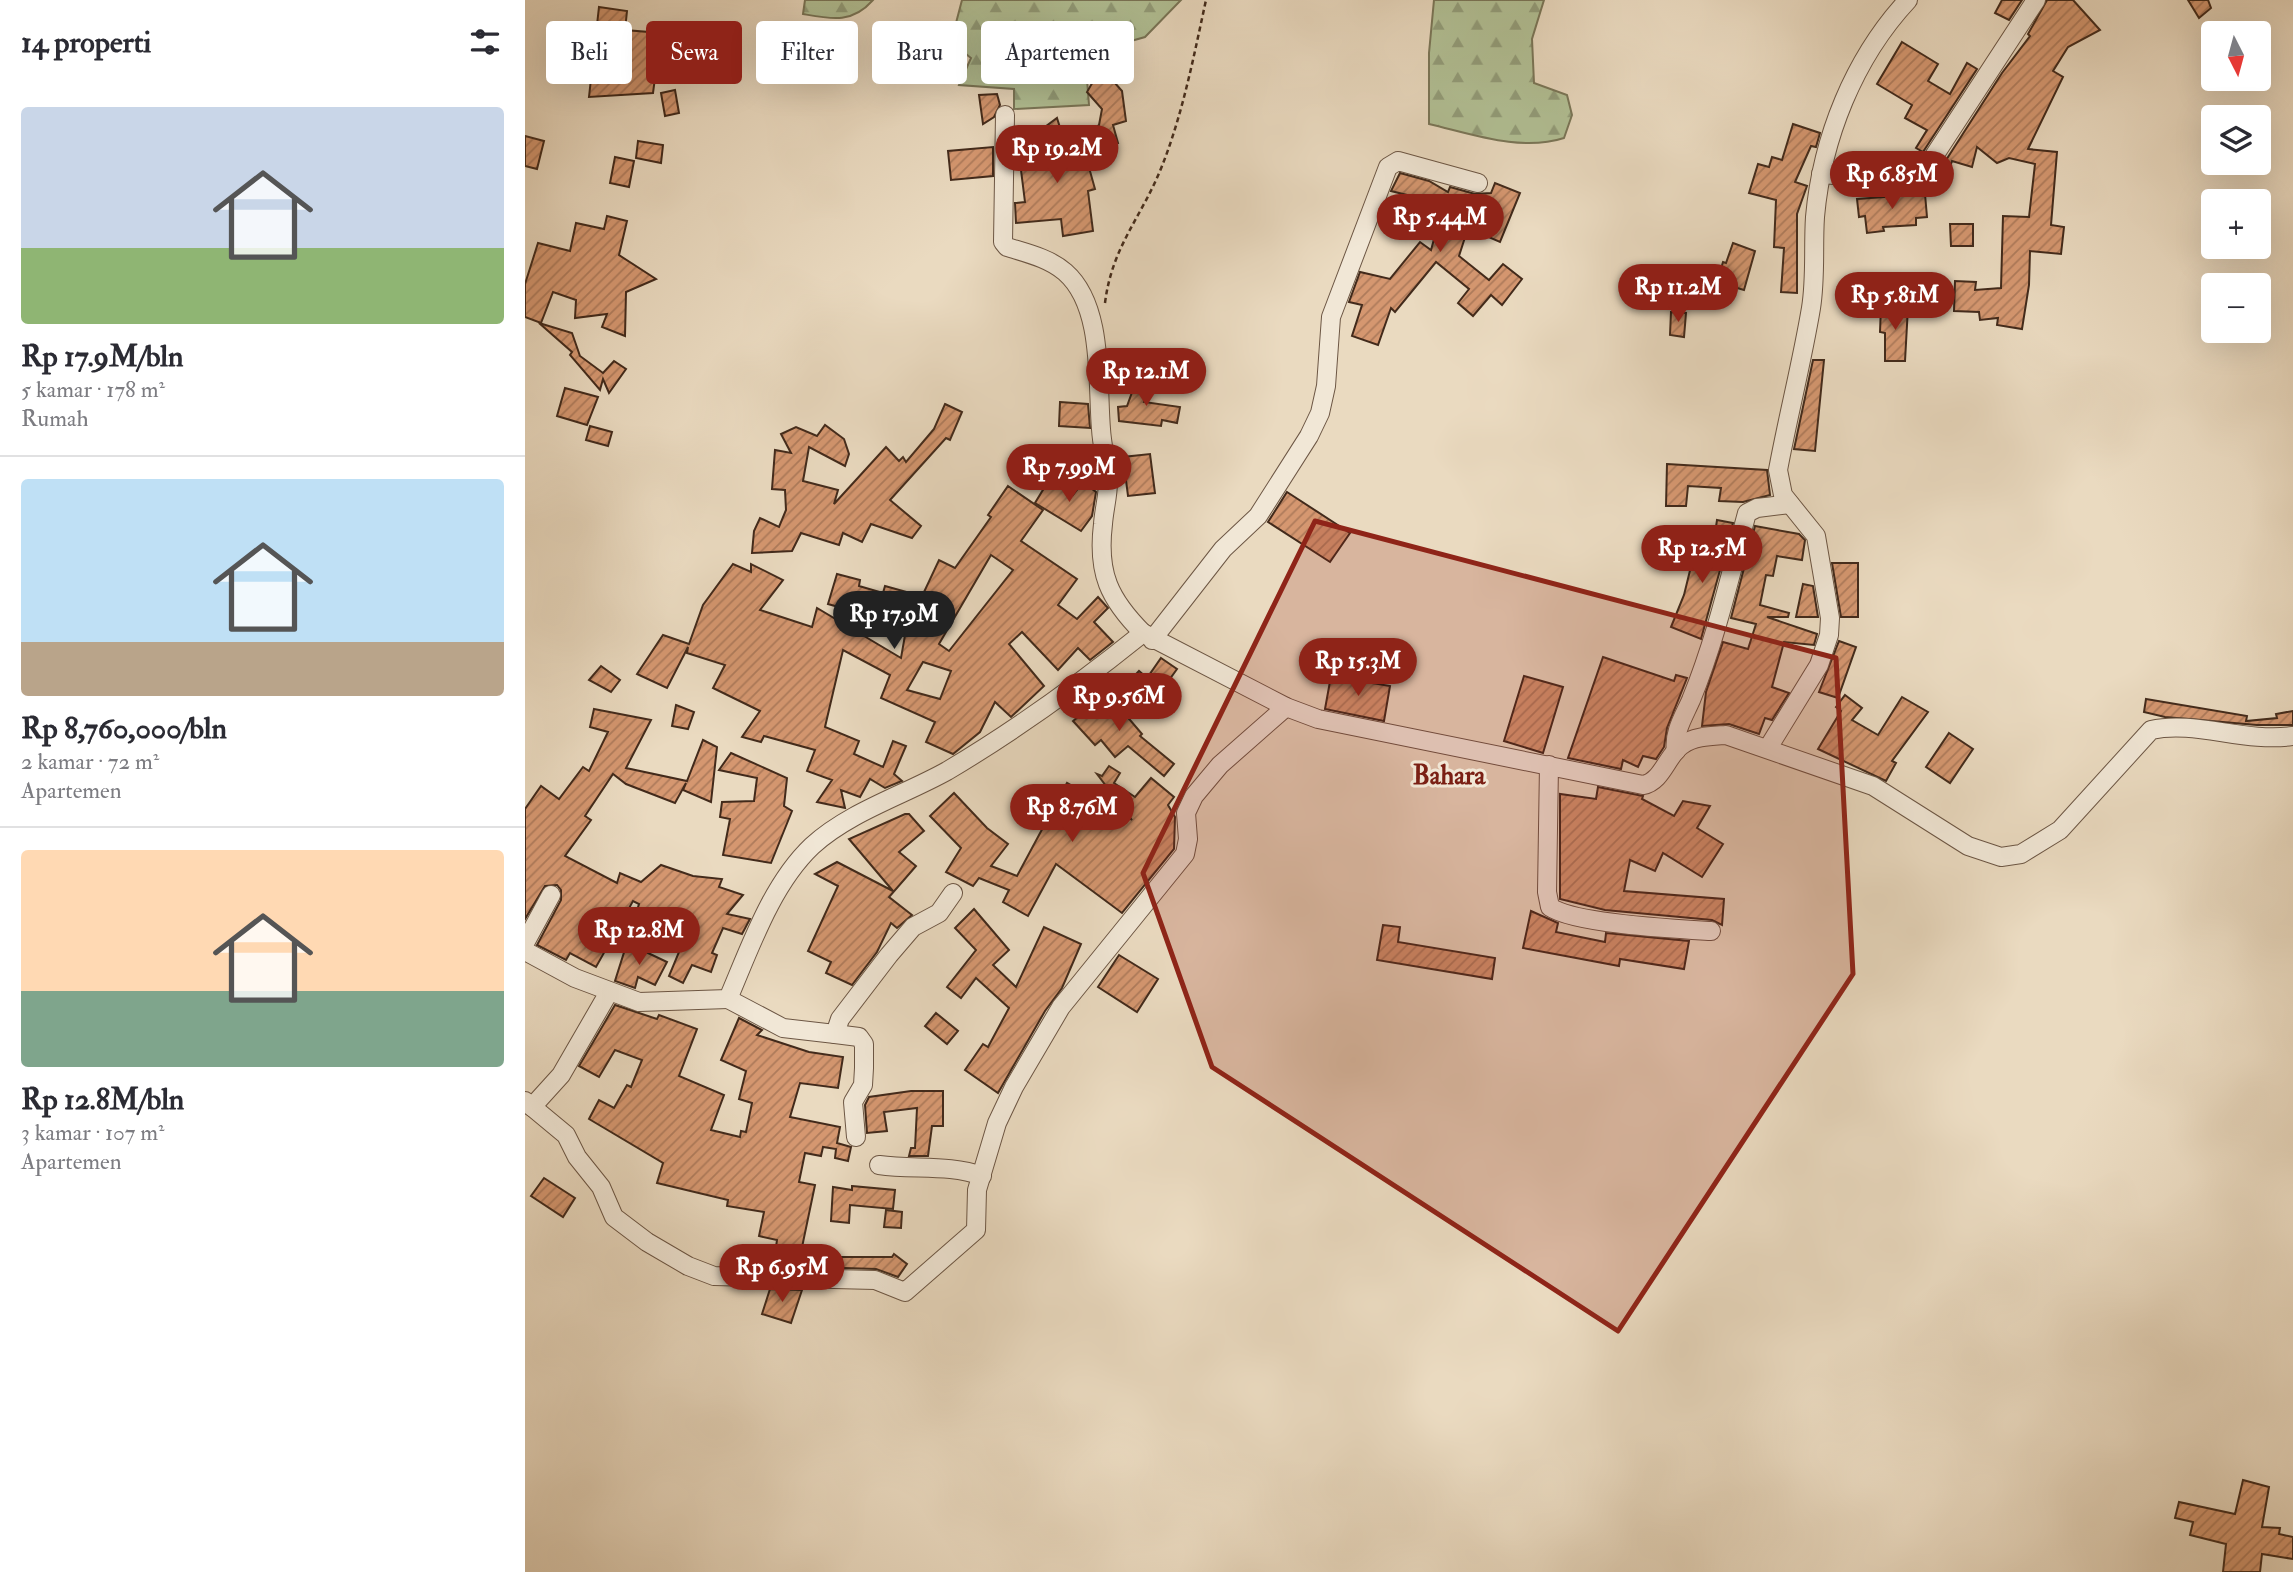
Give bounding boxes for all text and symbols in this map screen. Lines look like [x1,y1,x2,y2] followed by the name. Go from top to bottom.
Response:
[546,21,632,84] chip: Beli
[646,21,742,84] chip: Sewa
[756,21,858,84] chip: Filter
[872,21,967,84] chip: Baru
[981,21,1134,84] chip: Apartemen
[2201,21,2271,91] north arrow
[2201,21,2271,343] map controls
[466,23,504,61] icon: filters
[21,24,151,61] text: 14 properti
[2201,105,2271,175] button: layers
[985,125,1129,185] pin: Rp 19.2M
[1011,133,1103,162] text: Rp 19.2M
[200,152,326,278] icon: home
[1820,152,1964,211] pin: Rp 6.85M
[1846,159,1938,188] text: Rp 6.85M
[2201,189,2271,259] button: +
[1368,194,1512,254] pin: Rp 5.44M
[1393,202,1487,231] text: Rp 5.44M
[1606,264,1750,324] pin: Rp 11.2M
[1634,272,1722,301] text: Rp 11.2M
[1823,272,1967,332] pin: Rp 5.81M
[2201,273,2271,343] button: −
[1851,280,1939,309] text: Rp 5.81M
[21,338,183,375] text: Rp 17.9M/bln
[1074,348,1218,408] pin: Rp 12.1M
[1102,356,1190,385] text: Rp 12.1M
[21,375,165,404] text: 5 kamar · 178 m²
[21,404,89,433] text: Rumah
[997,444,1141,504] pin: Rp 7.99M
[1022,452,1116,481] text: Rp 7.99M
[200,524,326,650] icon: home
[1630,526,1774,585] pin: Rp 12.5M
[1657,533,1747,562] text: Rp 12.5M
[822,592,966,651] pin: Rp 17.9M
[849,599,939,628] text: Rp 17.9M
[1286,638,1430,698] pin: Rp 15.3M
[1315,646,1401,675] text: Rp 15.3M
[1047,674,1191,733] pin: Rp 9.56M
[1073,681,1165,710] text: Rp 9.56M
[21,710,227,747] text: Rp 8,760,000/bln
[21,747,159,776] text: 2 kamar · 72 m²
[1413,760,1487,792] district label: Bahara
[21,776,122,805] text: Apartemen
[1000,784,1144,844] pin: Rp 8.76M
[1026,792,1118,821] text: Rp 8.76M
[200,895,326,1021] icon: home
[567,908,711,967] pin: Rp 12.8M
[594,915,684,944] text: Rp 12.8M
[21,1081,184,1118] text: Rp 12.8M/bln
[21,1118,165,1147] text: 3 kamar · 107 m²
[21,1147,122,1176] text: Apartemen
[710,1244,854,1304] pin: Rp 6.95M
[735,1252,829,1281] text: Rp 6.95M

